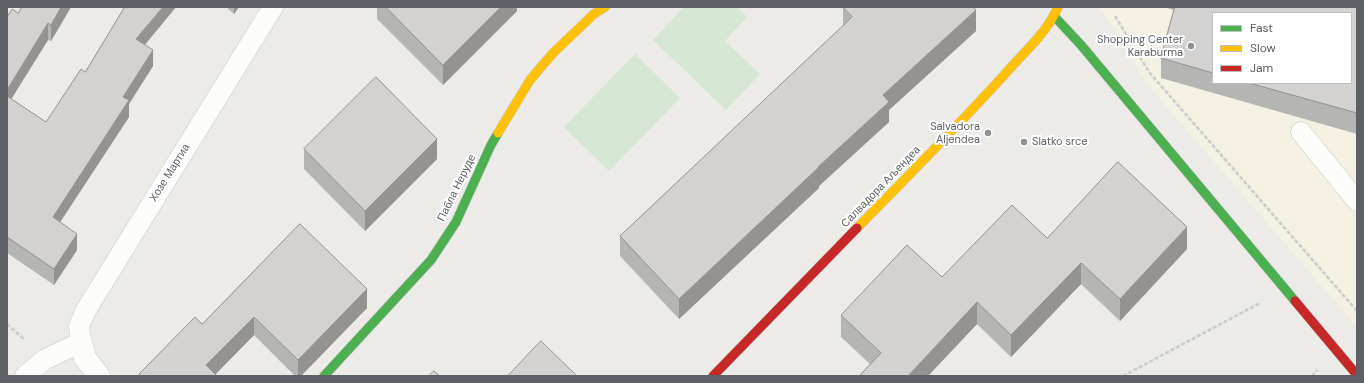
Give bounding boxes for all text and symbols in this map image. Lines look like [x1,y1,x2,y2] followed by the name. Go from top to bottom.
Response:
[1212,12,1352,84] legend
[1250,20,1273,36] text: Fast
[1097,33,1183,59] place label: Shopping Center Karaburma
[1250,40,1276,56] text: Slow
[1186,41,1196,51] marker: Shopping Center Karaburma
[1250,60,1273,76] text: Jam
[930,120,980,146] place label: Salvadora Aljendea
[983,128,993,138] marker: Salvadora Aljendea
[1032,135,1087,149] place label: Slatko srce
[1019,137,1029,147] marker: Slatko srce
[147,142,193,204] street label: Хозе Мартиа
[839,143,923,231] street label: Салвадора Аљендеа
[435,152,479,224] street label: Пабла Неруде

